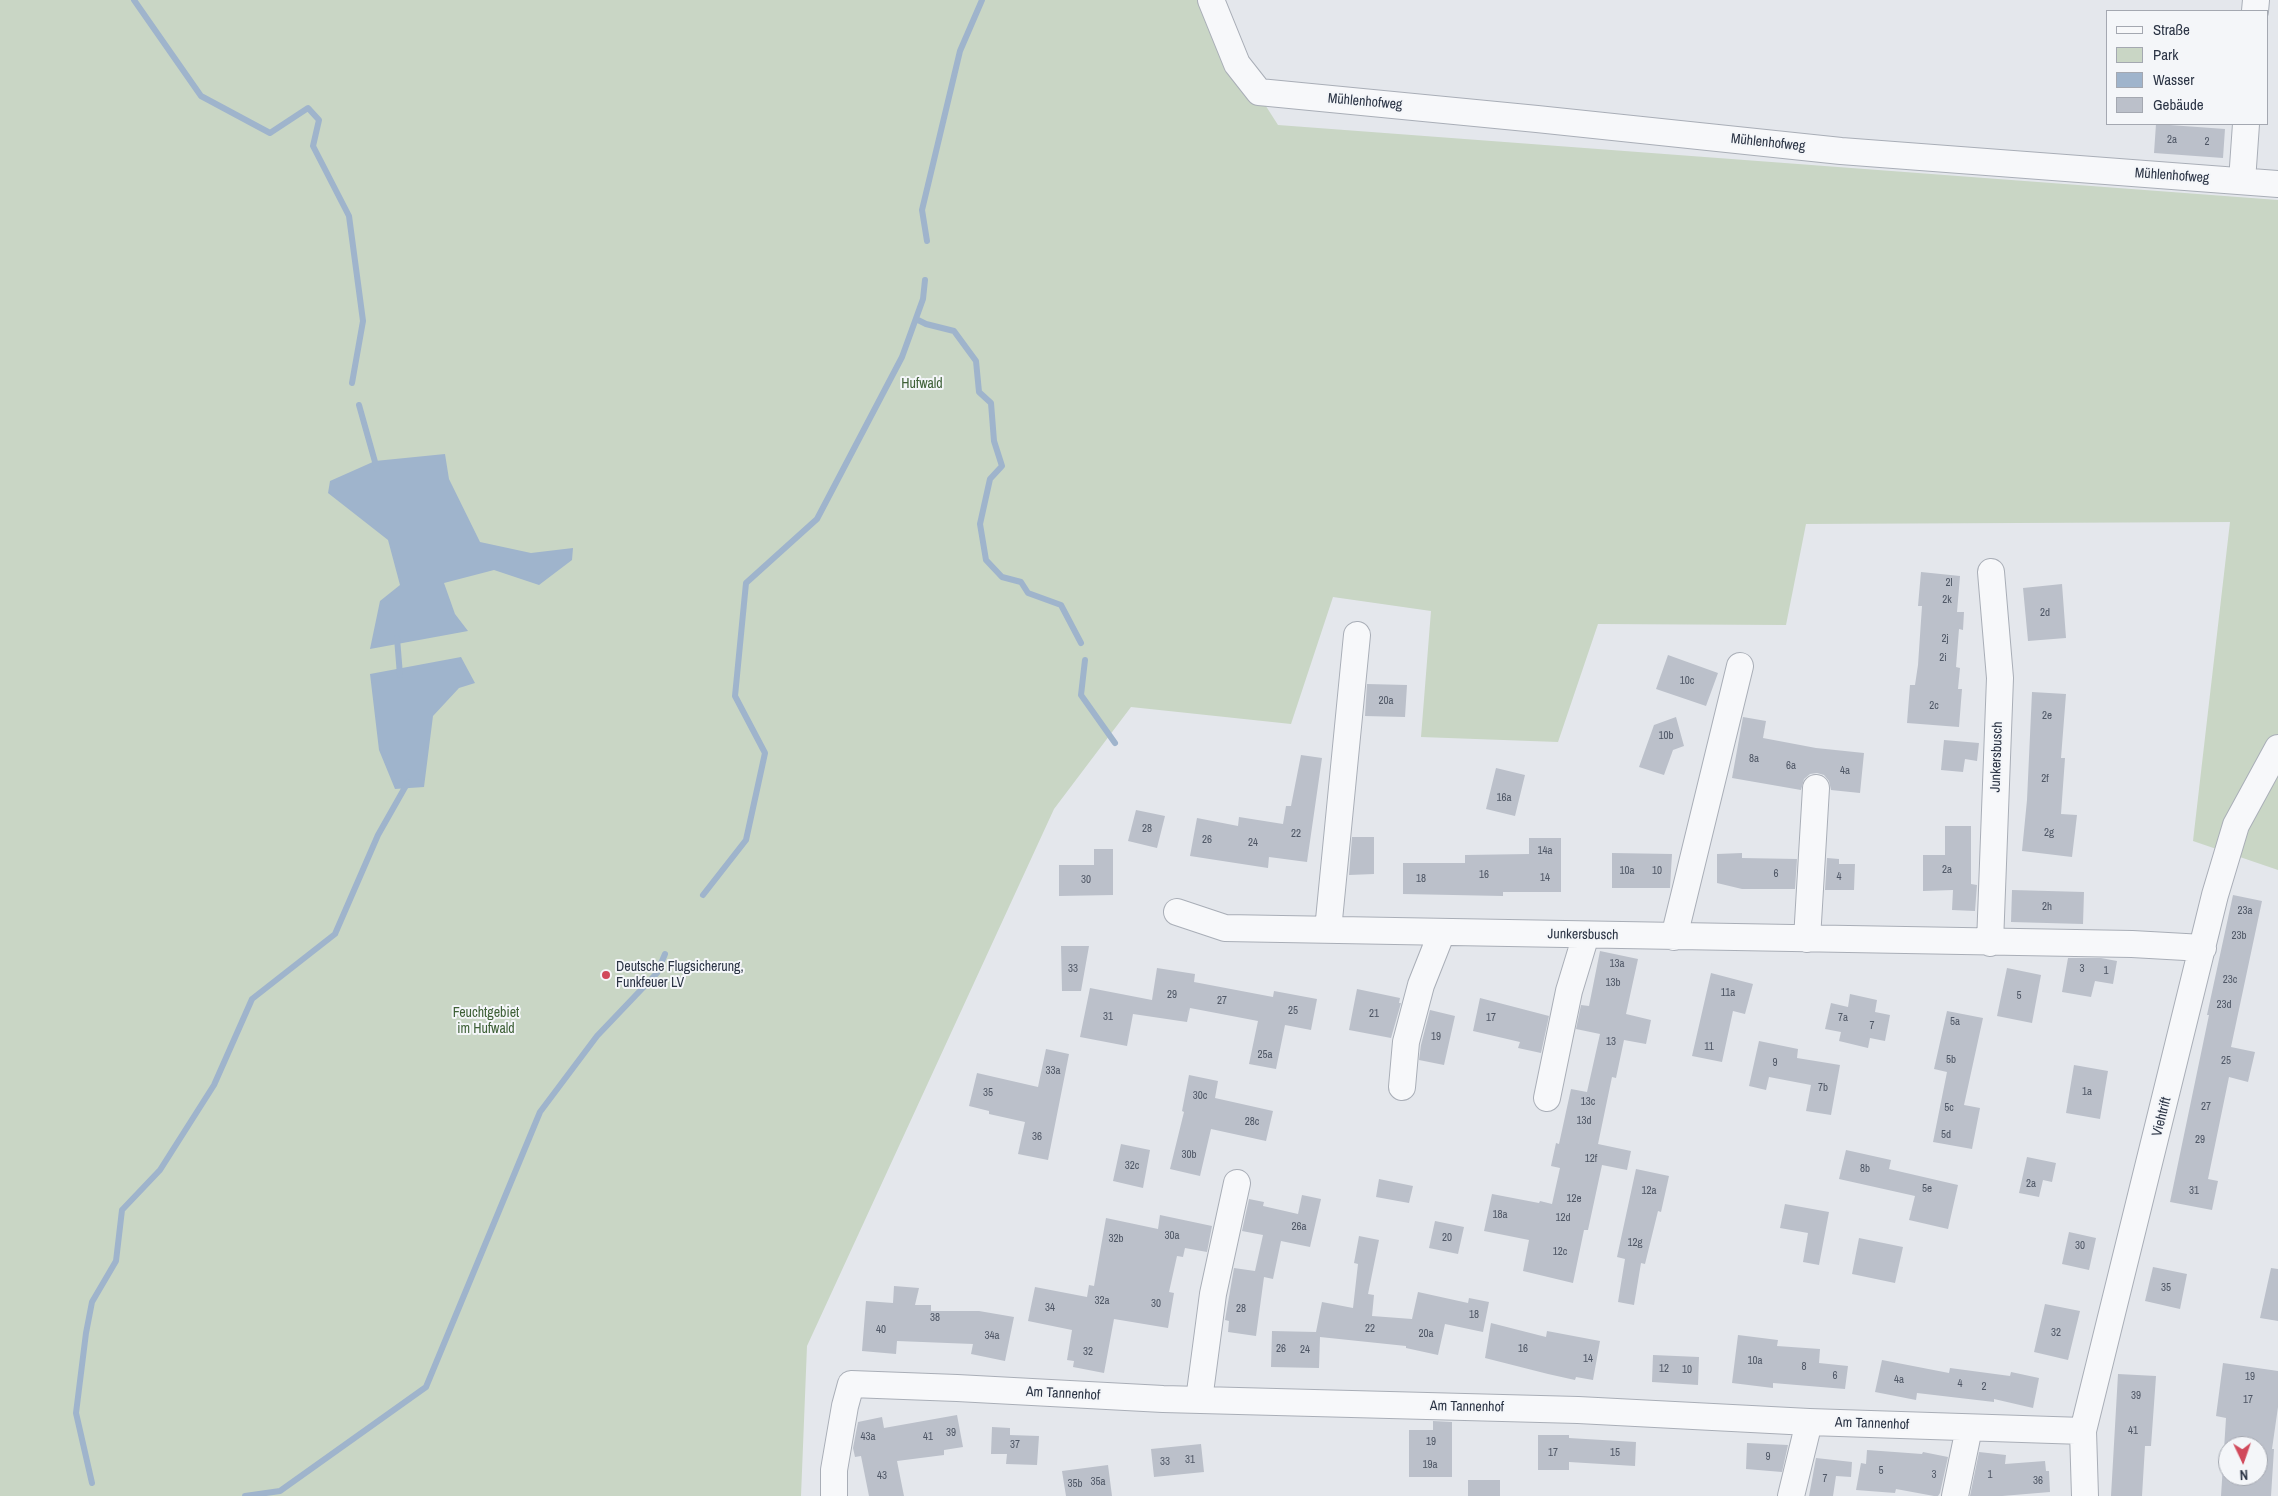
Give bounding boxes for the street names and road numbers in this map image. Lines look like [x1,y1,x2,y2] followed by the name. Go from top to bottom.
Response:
[1327,90,1403,114] street label: Mühlenhofweg
[1730,131,1806,155] street label: Mühlenhofweg
[2134,165,2210,187] street label: Mühlenhofweg
[1987,721,2007,793] street label: Junkersbusch
[1547,926,1619,944] street label: Junkersbusch
[2149,1096,2175,1138] street label: Viehtrift
[1025,1384,1101,1404] street label: Am Tannenhof
[1430,1398,1504,1416] street label: Am Tannenhof
[1835,1414,1909,1434] street label: Am Tannenhof

